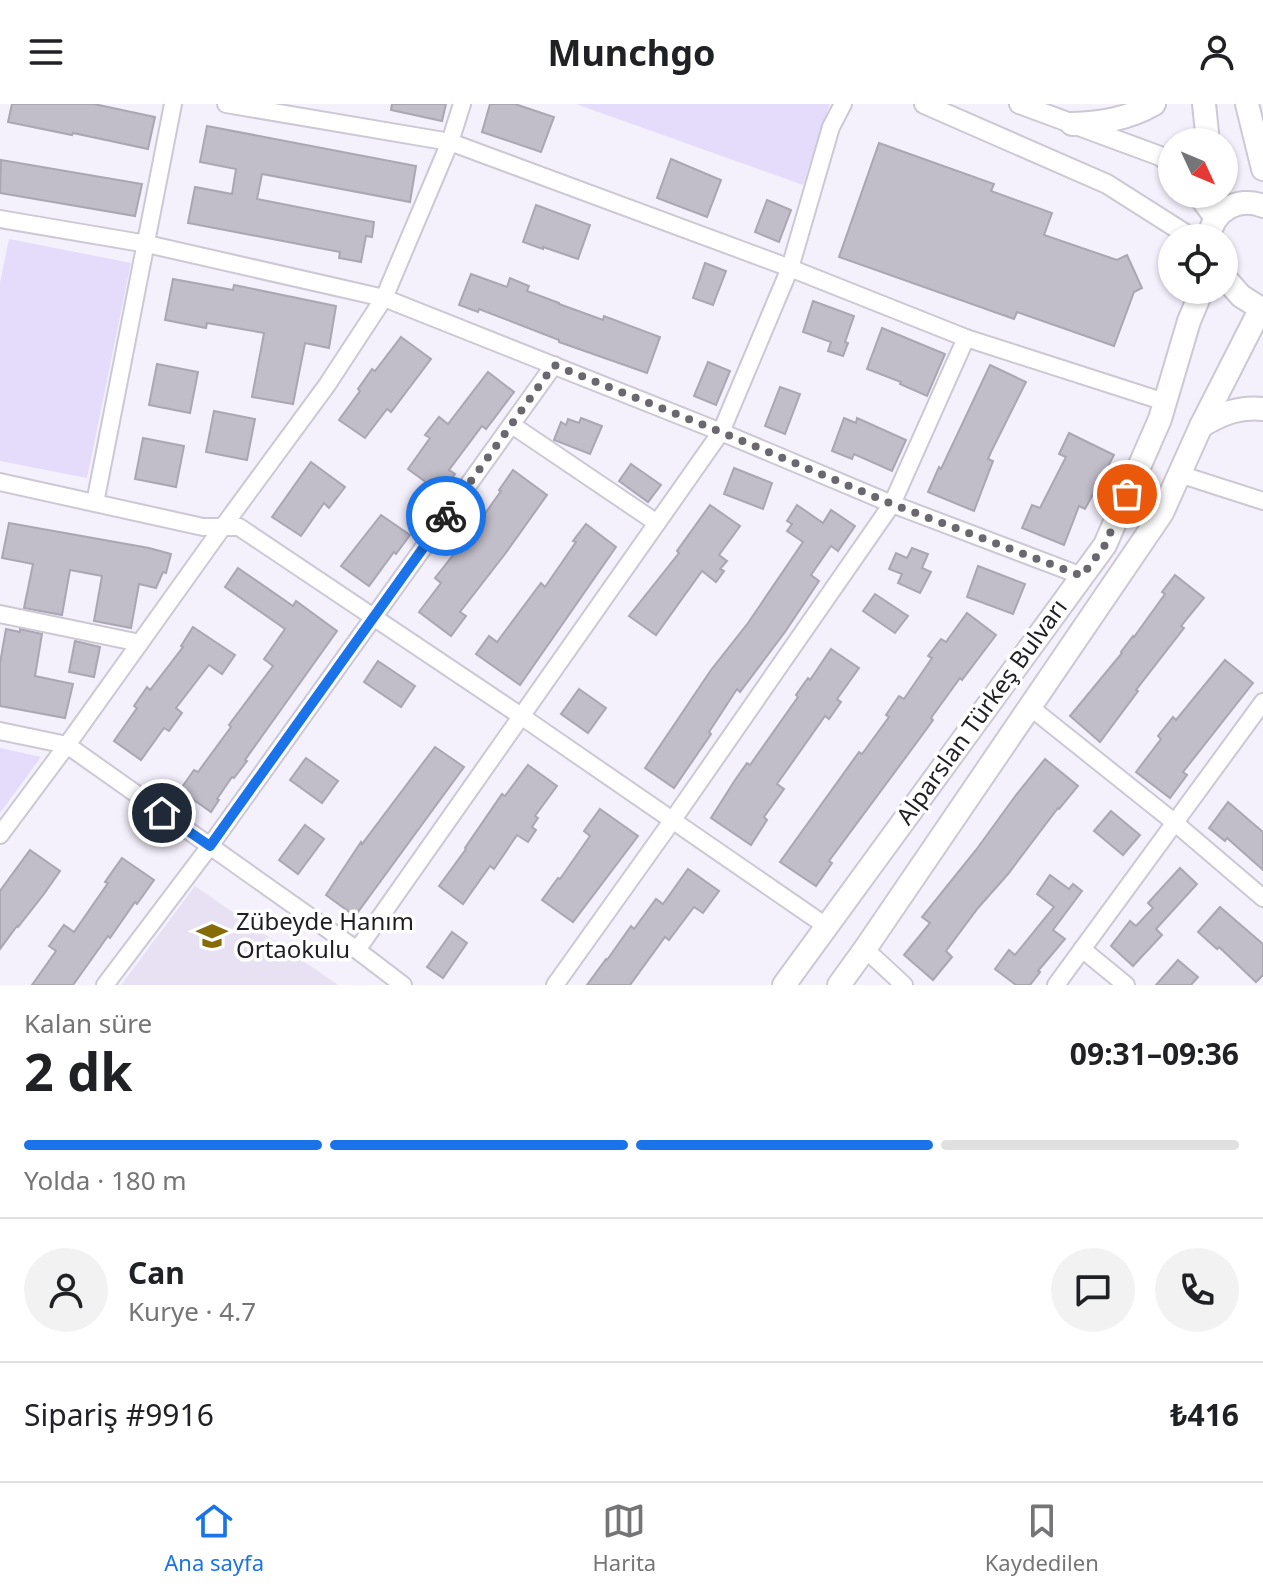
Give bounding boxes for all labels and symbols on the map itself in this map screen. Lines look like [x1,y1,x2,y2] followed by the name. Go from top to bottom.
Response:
[1158,128,1238,208] north arrow
[1093,460,1161,528] pin
[406,476,486,556] courier
[888,592,1074,831] street label: Alparslan Türkeş Bulvarı
[128,779,196,847] pin
[236,904,414,965] place label: Zübeyde Hanım Ortaokulu
[195,919,229,953] school or university icon: Zübeyde Hanım Ortaokulu

